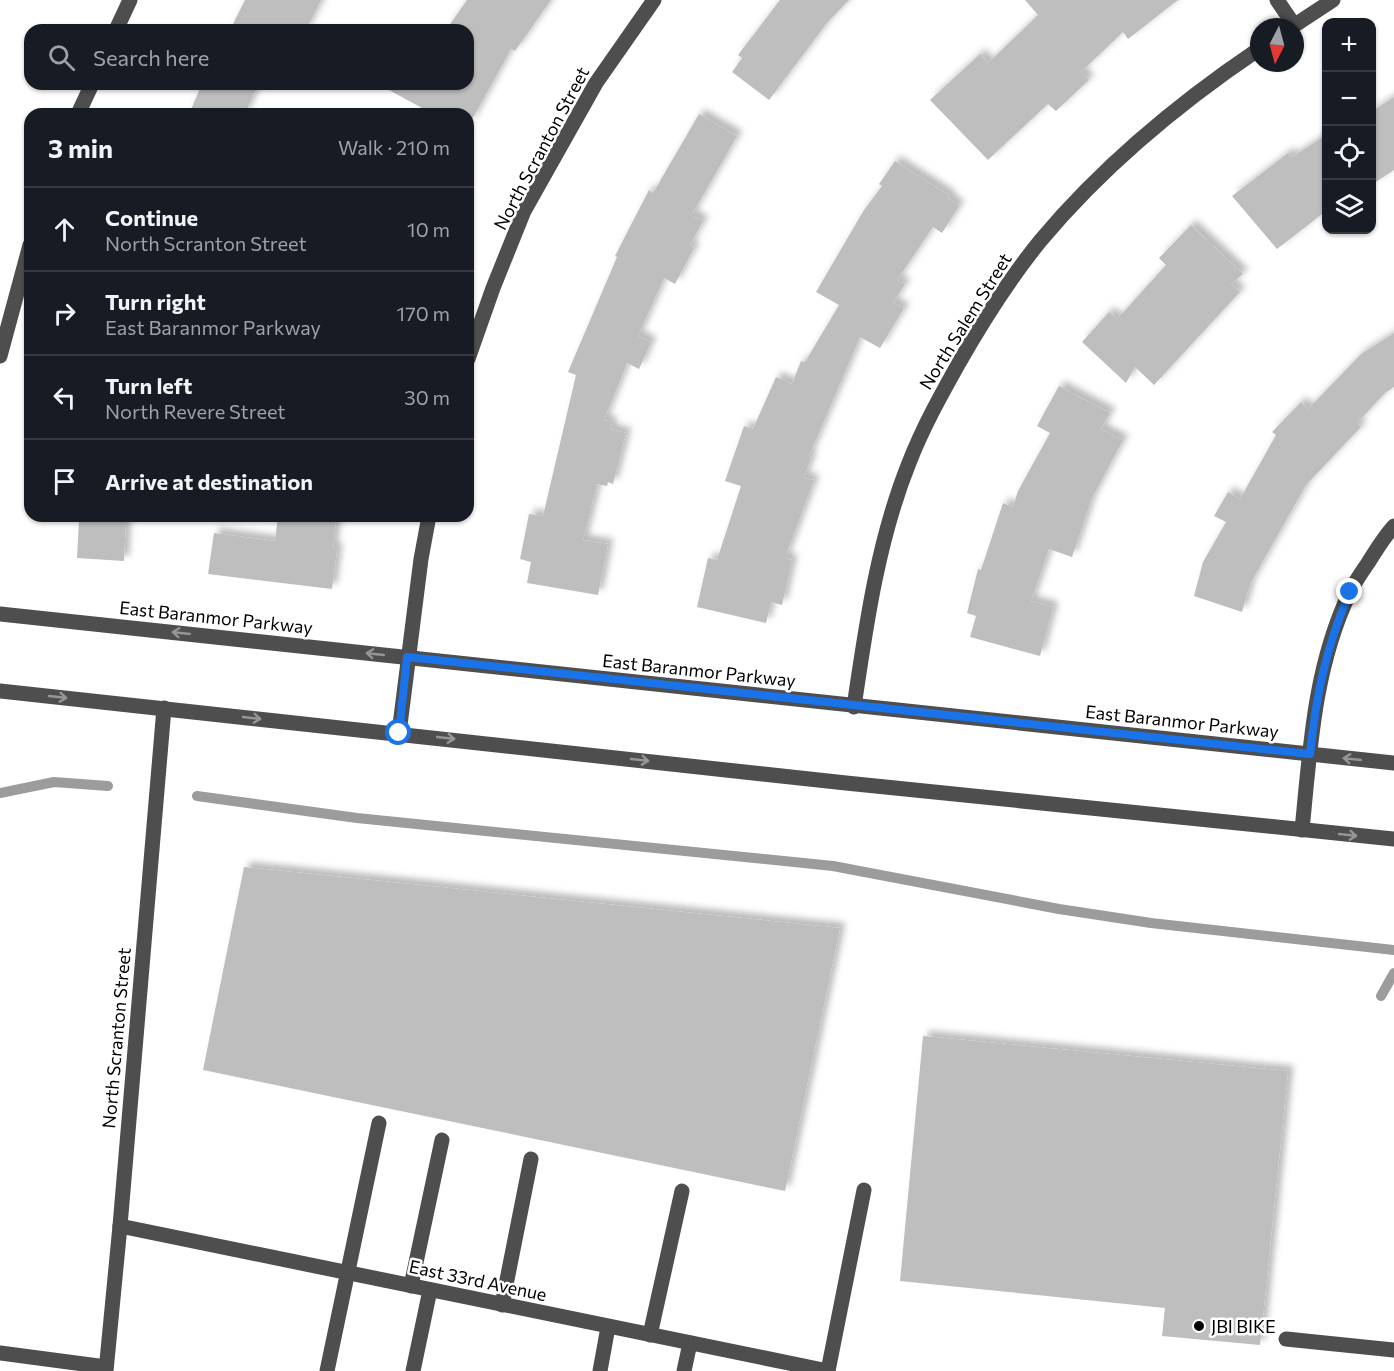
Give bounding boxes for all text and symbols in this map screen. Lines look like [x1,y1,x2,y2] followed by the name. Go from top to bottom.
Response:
[1250,18,1304,72] north arrow
[1322,18,1376,234] map controls
[1322,18,1376,72] button: +
[24,24,474,90] search box
[45,41,78,74] icon: search
[93,44,209,71] text: Search here
[489,63,593,233] street label: North Scranton Street
[1322,72,1376,126] button: −
[1322,126,1376,180] button: locate
[48,132,113,163] text: 3 min
[338,135,450,159] text: Walk · 210 m
[1322,180,1376,234] button: layers
[105,204,198,231] text: Continue
[48,213,81,246] icon: ahead
[407,217,450,241] text: 10 m
[105,231,307,255] text: North Scranton Street
[914,249,1016,393] street label: North Salem Street
[105,288,206,315] text: Turn right
[48,297,81,330] icon: right
[397,301,450,325] text: 170 m
[105,315,321,339] text: East Baranmor Parkway
[105,372,192,399] text: Turn left
[48,381,81,414] icon: left
[404,385,450,409] text: 30 m
[105,399,286,423] text: North Revere Street
[48,465,81,498] icon: arrive
[105,468,313,495] text: Arrive at destination
[1336,578,1362,604] route end
[118,596,314,638] street label: East Baranmor Parkway
[171,627,191,638] one-way arrow
[365,648,385,659] one-way arrow
[601,649,797,691] street label: East Baranmor Parkway
[48,692,68,703] one-way arrow
[1084,700,1280,742] street label: East Baranmor Parkway
[242,713,262,724] one-way arrow
[385,719,411,745] route start
[436,733,455,744] one-way arrow
[1342,753,1362,764] one-way arrow
[629,755,649,766] one-way arrow
[1338,830,1358,841] one-way arrow
[97,947,135,1129] street label: North Scranton Street
[407,1255,549,1305] street label: East 33rd Avenue
[1211,1315,1276,1337] place label: JBI BIKE
[1192,1319,1206,1333] marker: JBI BIKE

